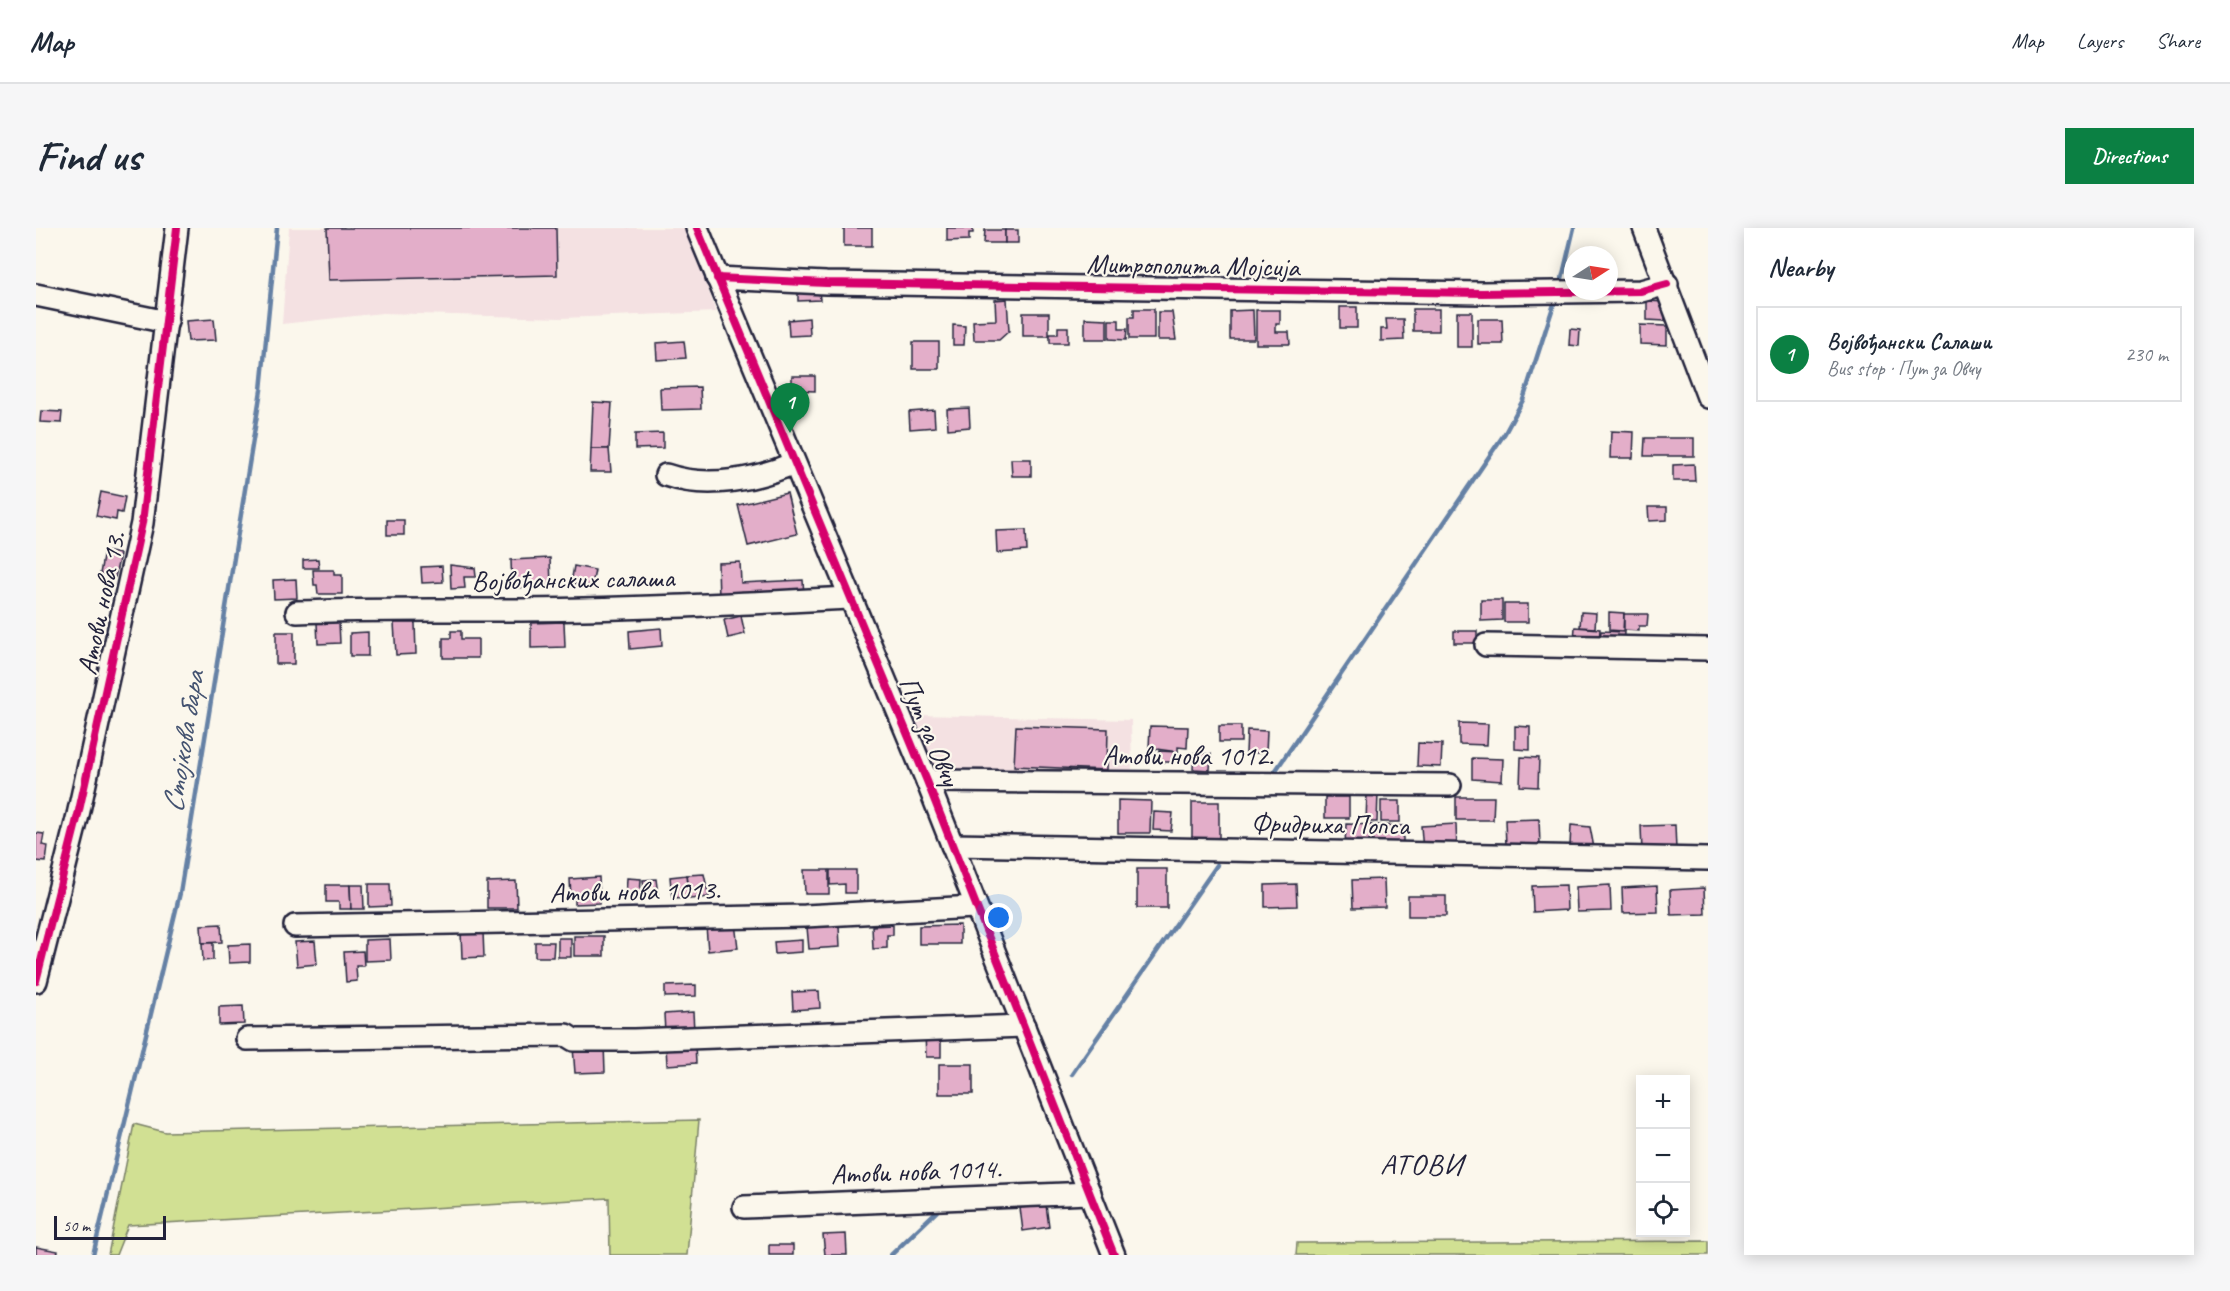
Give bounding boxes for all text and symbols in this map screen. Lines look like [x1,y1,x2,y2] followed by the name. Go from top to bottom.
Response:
[30,24,73,59] text: Map
[2011,28,2044,54] text: Map
[2077,28,2123,54] text: Layers
[2156,28,2200,54] text: Share
[2065,128,2194,184] button: Directions
[36,130,141,183] text: Find us
[1086,246,1302,284] street label: Митрополита Мојсија
[1564,246,1618,300] north arrow
[1768,251,1833,284] text: Nearby
[1827,328,1992,356] text: Војвођански Салаши
[1785,342,1794,367] text: 1
[2125,342,2168,367] text: 230 m
[1827,356,1980,381] text: Bus stop · Пут за Овчу
[770,384,810,433] pin: 1
[69,528,133,678] street label: Атови нова 13.
[471,560,676,598] street label: Војвођанских салаша
[153,666,213,815] water label: Стојкова бара
[891,671,970,793] street label: Пут за Овчу
[1103,738,1274,773] street label: Атови нова 1012.
[1251,805,1411,843] street label: Фридриха Попса
[549,872,721,910] street label: Атови нова 1013.
[984,903,1013,932] your location
[1636,1075,1690,1237] map controls
[1636,1075,1690,1129] button: +
[1636,1129,1690,1183] button: −
[1380,1145,1468,1183] district label: АТОВИ
[830,1151,1002,1191] street label: Атови нова 1014.
[1636,1183,1690,1237] button: locate
[54,1213,166,1240] scale bar
[63,1216,90,1236] text: 50 m

